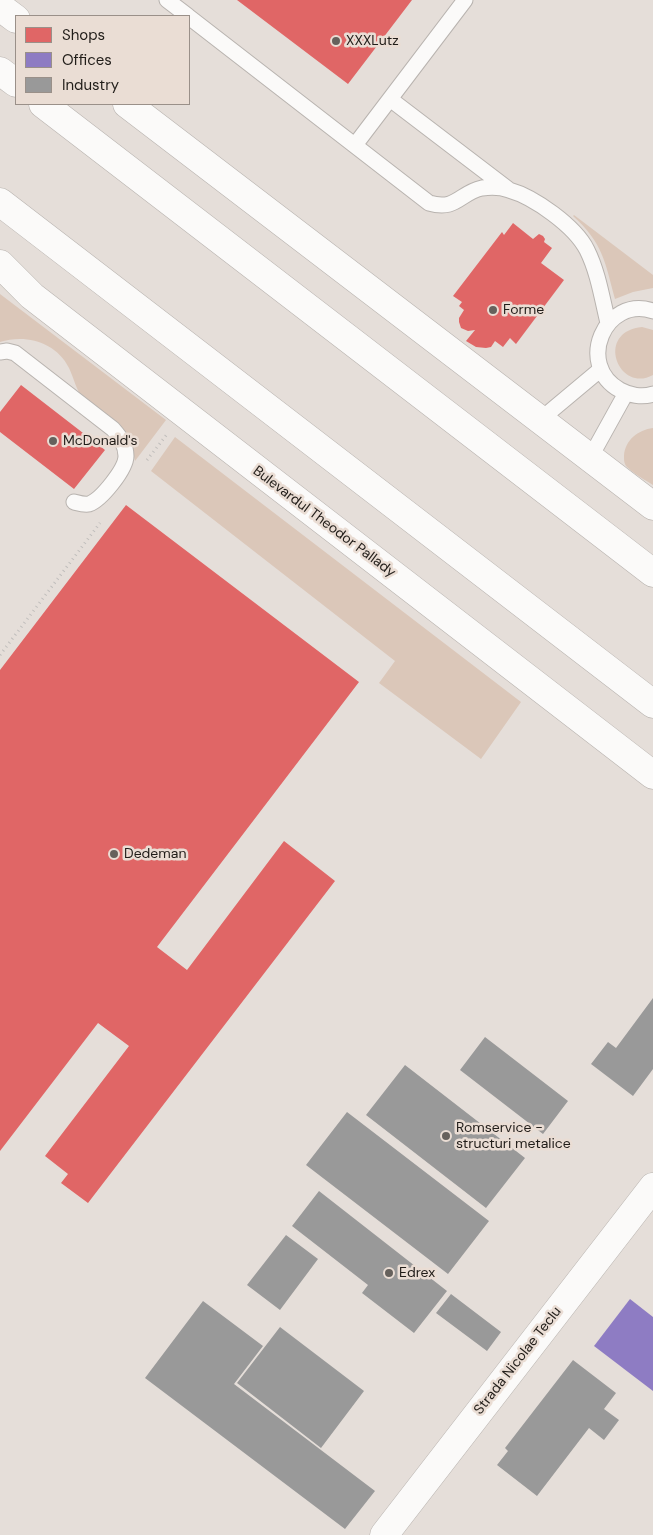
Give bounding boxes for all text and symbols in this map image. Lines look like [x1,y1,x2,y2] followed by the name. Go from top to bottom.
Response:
[15,15,190,105] legend
[62,25,105,45] text: Shops
[346,33,399,49] place label: XXXLutz
[330,35,342,47] marker: XXXLutz
[62,50,112,70] text: Offices
[62,75,119,95] text: Industry
[503,302,544,318] place label: Forme
[487,304,499,316] marker: Forme
[63,433,138,449] place label: McDonald's
[47,435,59,447] marker: McDonald's
[249,463,399,581] street label: Bulevardul Theodor Pallady
[124,846,186,862] place label: Dedeman
[108,848,120,860] marker: Dedeman
[456,1120,571,1152] place label: Romservice - structuri metalice
[440,1130,452,1142] marker: Romservice - structuri metalice
[399,1265,435,1281] place label: Edrex
[383,1267,395,1279] marker: Edrex
[471,1304,565,1418] street label: Strada Nicolae Teclu

